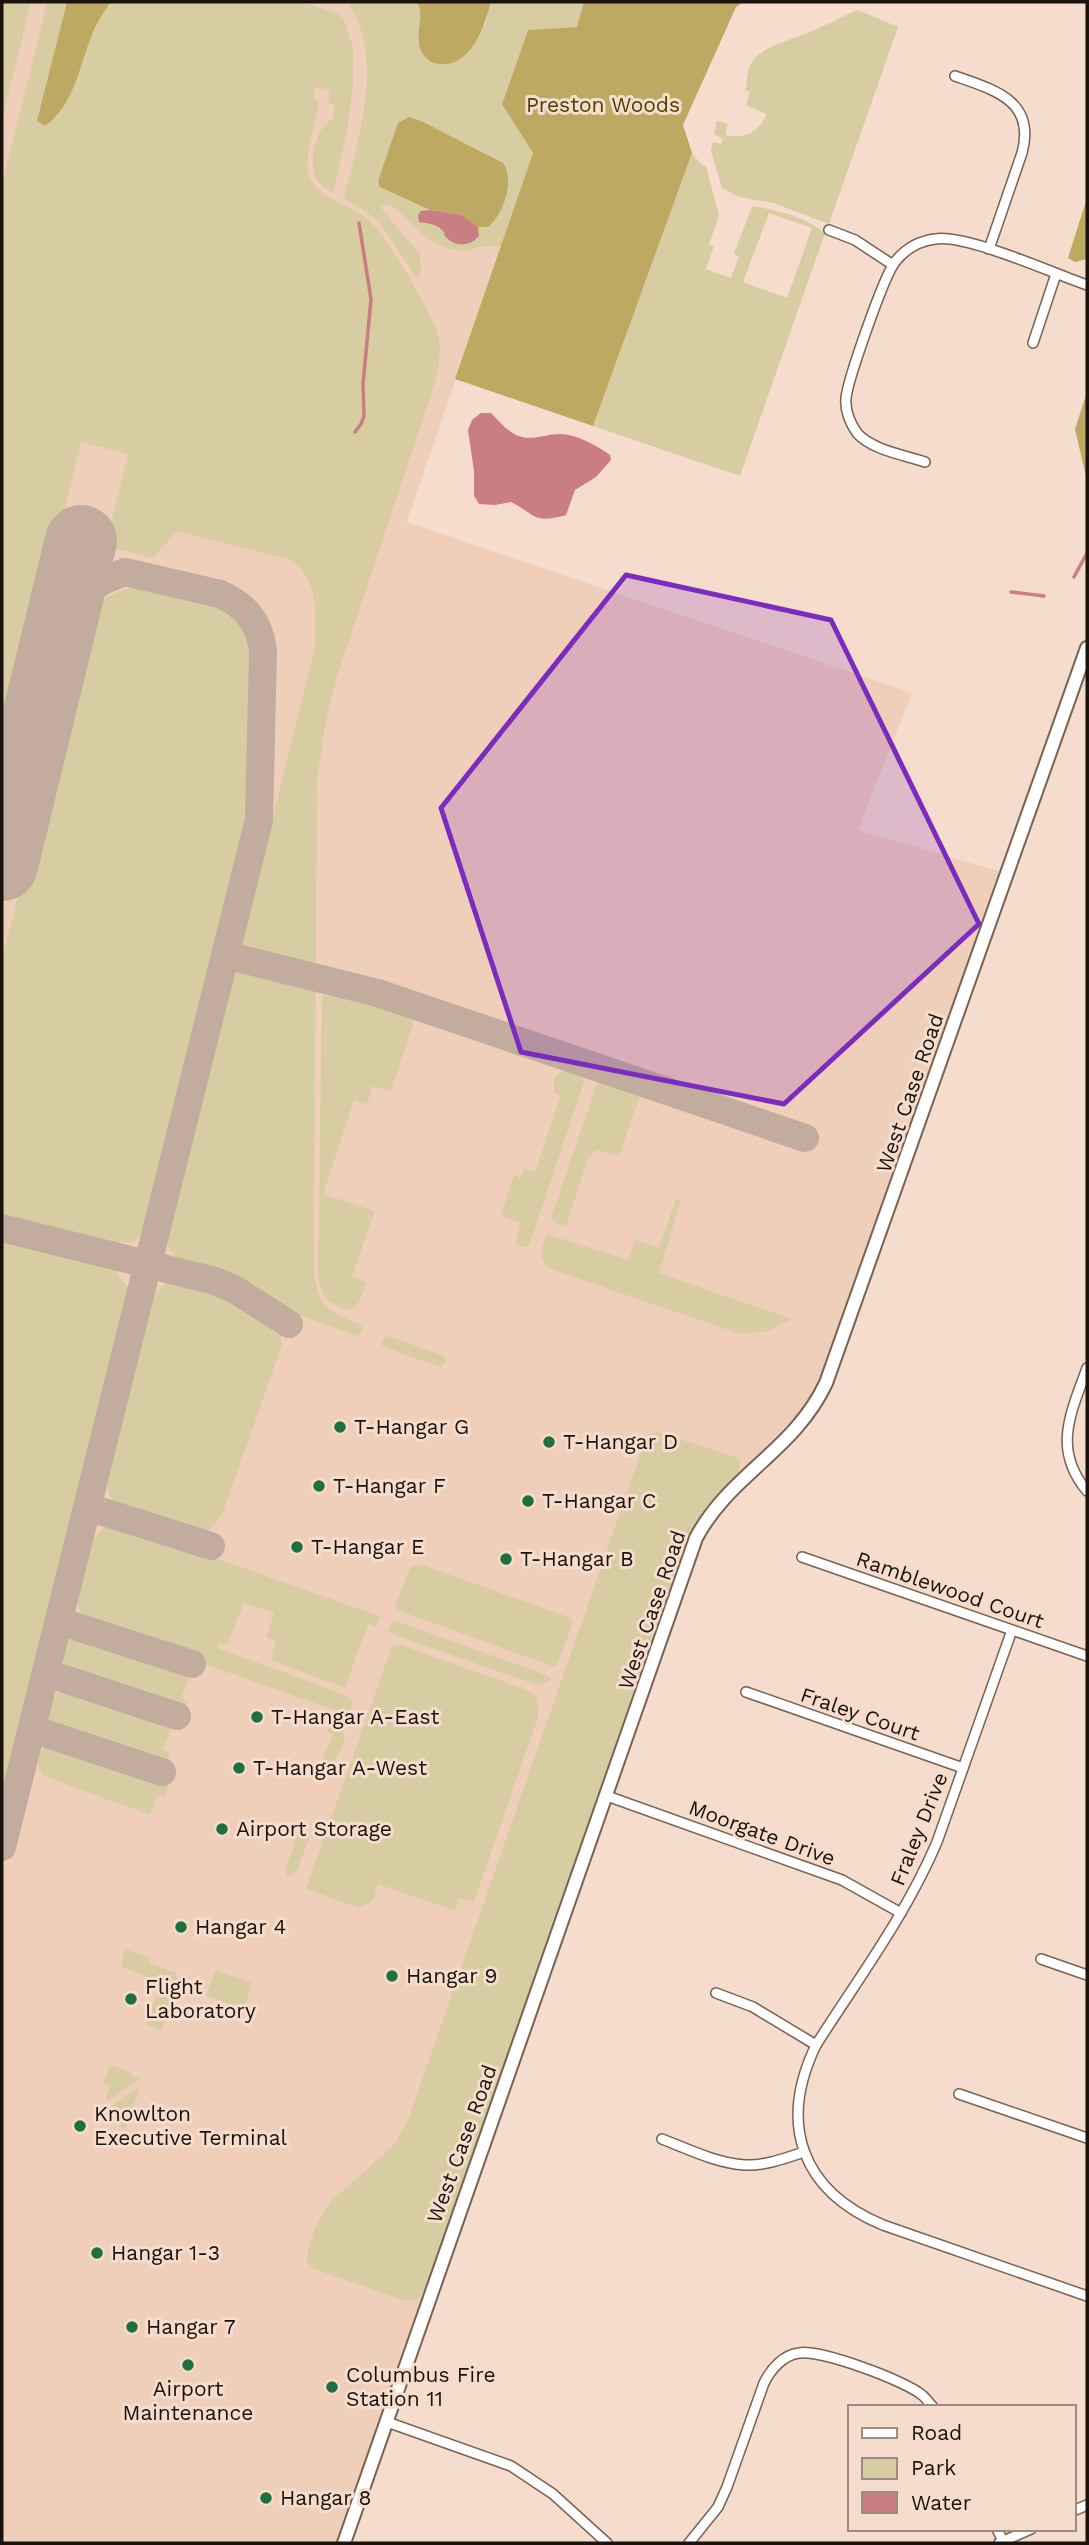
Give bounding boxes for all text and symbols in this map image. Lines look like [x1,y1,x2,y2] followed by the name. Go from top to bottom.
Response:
[526,92,680,117] park label: Preston Woods
[871,1010,948,1176] street label: West Case Road
[354,1414,469,1439] place label: T-Hangar G
[332,1419,348,1435] marker: T-Hangar G
[563,1429,678,1454] place label: T-Hangar D
[541,1434,557,1450] marker: T-Hangar D
[333,1473,446,1498] place label: T-Hangar F
[311,1478,327,1494] marker: T-Hangar F
[542,1488,656,1513] place label: T-Hangar C
[520,1493,536,1509] marker: T-Hangar C
[613,1527,690,1693] street label: West Case Road
[311,1534,424,1559] place label: T-Hangar E
[289,1539,305,1555] marker: T-Hangar E
[520,1546,634,1571] place label: T-Hangar B
[853,1546,1047,1633] street label: Ramblewood Court
[498,1551,514,1567] marker: T-Hangar B
[797,1681,923,1746] street label: Fraley Court
[271,1704,440,1729] place label: T-Hangar A-East
[249,1709,265,1725] marker: T-Hangar A-East
[253,1755,427,1780] place label: T-Hangar A-West
[231,1760,247,1776] marker: T-Hangar A-West
[884,1769,953,1889] street label: Fraley Drive
[686,1794,839,1871] street label: Moorgate Drive
[236,1816,392,1841] place label: Airport Storage
[214,1821,230,1837] marker: Airport Storage
[195,1914,286,1939] place label: Hangar 4
[173,1919,189,1935] marker: Hangar 4
[406,1963,497,1988] place label: Hangar 9
[384,1968,400,1984] marker: Hangar 9
[145,1974,256,2023] place label: Flight Laboratory
[123,1991,139,2007] marker: Flight Laboratory
[421,2061,502,2226] street label: West Case Road
[94,2101,288,2150] place label: Knowlton Executive Terminal
[72,2118,88,2134] marker: Knowlton Executive Terminal
[111,2240,220,2265] place label: Hangar 1-3
[89,2245,105,2261] marker: Hangar 1-3
[146,2314,236,2339] place label: Hangar 7
[124,2319,140,2335] marker: Hangar 7
[180,2357,196,2373] marker: Airport Maintenance
[346,2362,496,2411] place label: Columbus Fire Station 11
[123,2376,253,2425] place label: Airport Maintenance
[324,2379,340,2395] marker: Columbus Fire Station 11
[848,2405,1075,2531] legend
[911,2420,962,2445] text: Road
[911,2455,956,2480] text: Park
[280,2485,371,2510] place label: Hangar 8
[258,2490,274,2506] marker: Hangar 8
[911,2490,972,2515] text: Water

